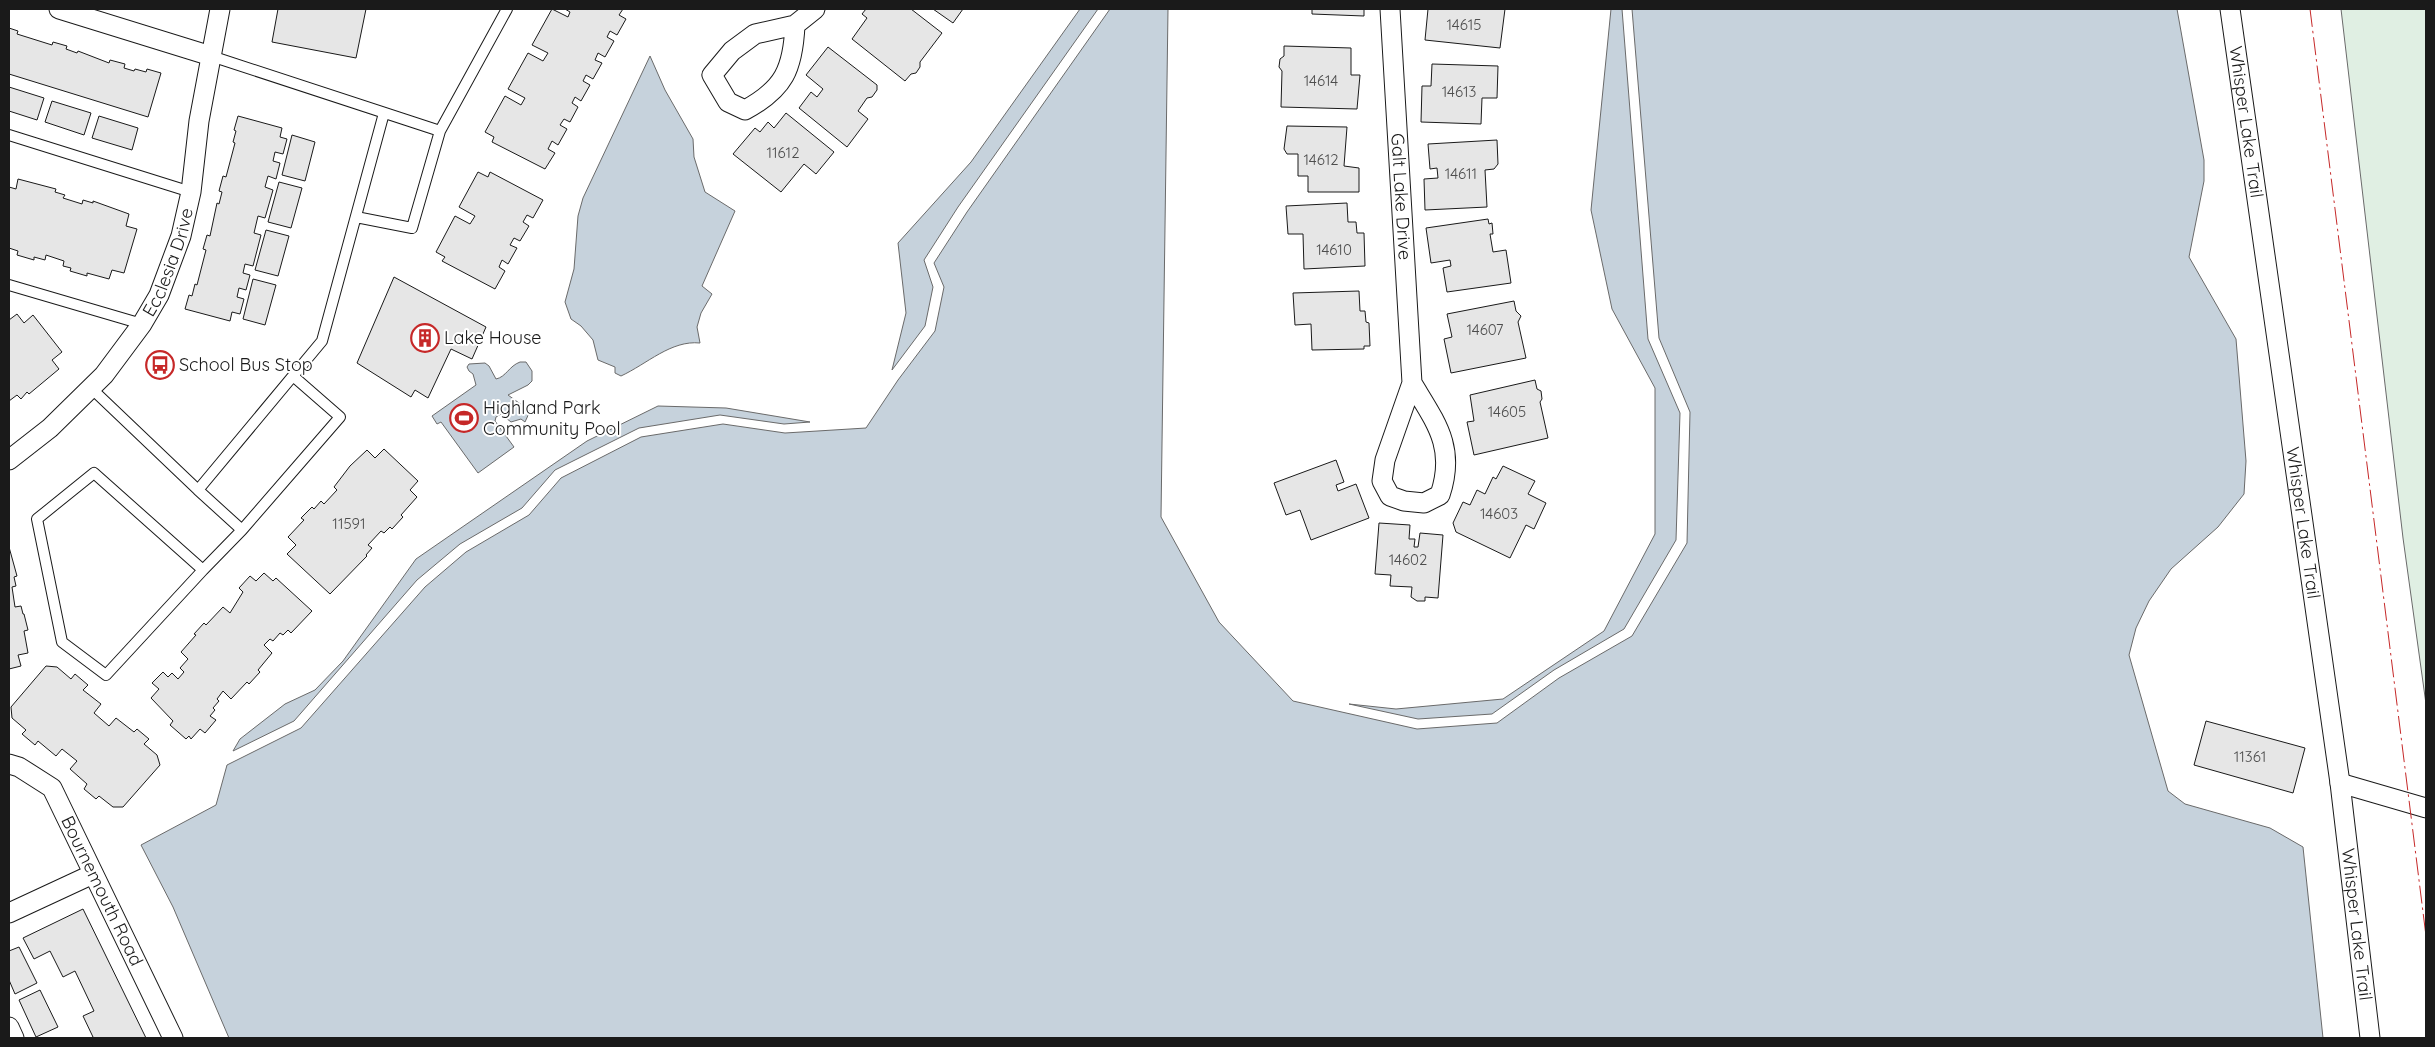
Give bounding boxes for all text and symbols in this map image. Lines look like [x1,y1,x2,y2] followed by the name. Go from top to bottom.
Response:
[1447,15,1481,34] house number: 14615
[2224,44,2269,199] street label: Whisper Lake Trail
[1304,71,1338,90] house number: 14614
[1442,82,1476,101] house number: 14613
[1386,133,1417,261] street label: Galt Lake Drive
[767,143,799,162] house number: 11612
[1303,150,1339,169] house number: 14612
[1445,164,1477,183] house number: 14611
[137,206,198,321] street label: Ecclesia Drive
[1316,240,1352,259] house number: 14610
[1466,320,1504,339] house number: 14607
[410,323,440,353] building icon: Lake House
[444,326,542,349] place label: Lake House
[145,350,175,380] bus stop icon: School Bus Stop
[179,353,313,376] place label: School Bus Stop
[483,396,621,440] place label: Highland Park Community Pool
[1488,402,1526,421] house number: 14605
[449,403,479,433] sports icon: Highland Park Community Pool
[2281,445,2326,600] street label: Whisper Lake Trail
[1480,504,1518,523] house number: 14603
[332,514,366,533] house number: 11591
[1389,550,1427,569] house number: 14602
[2234,747,2266,766] house number: 11361
[56,812,148,970] street label: Bournemouth Road
[2337,847,2377,1002] street label: Whisper Lake Trail

